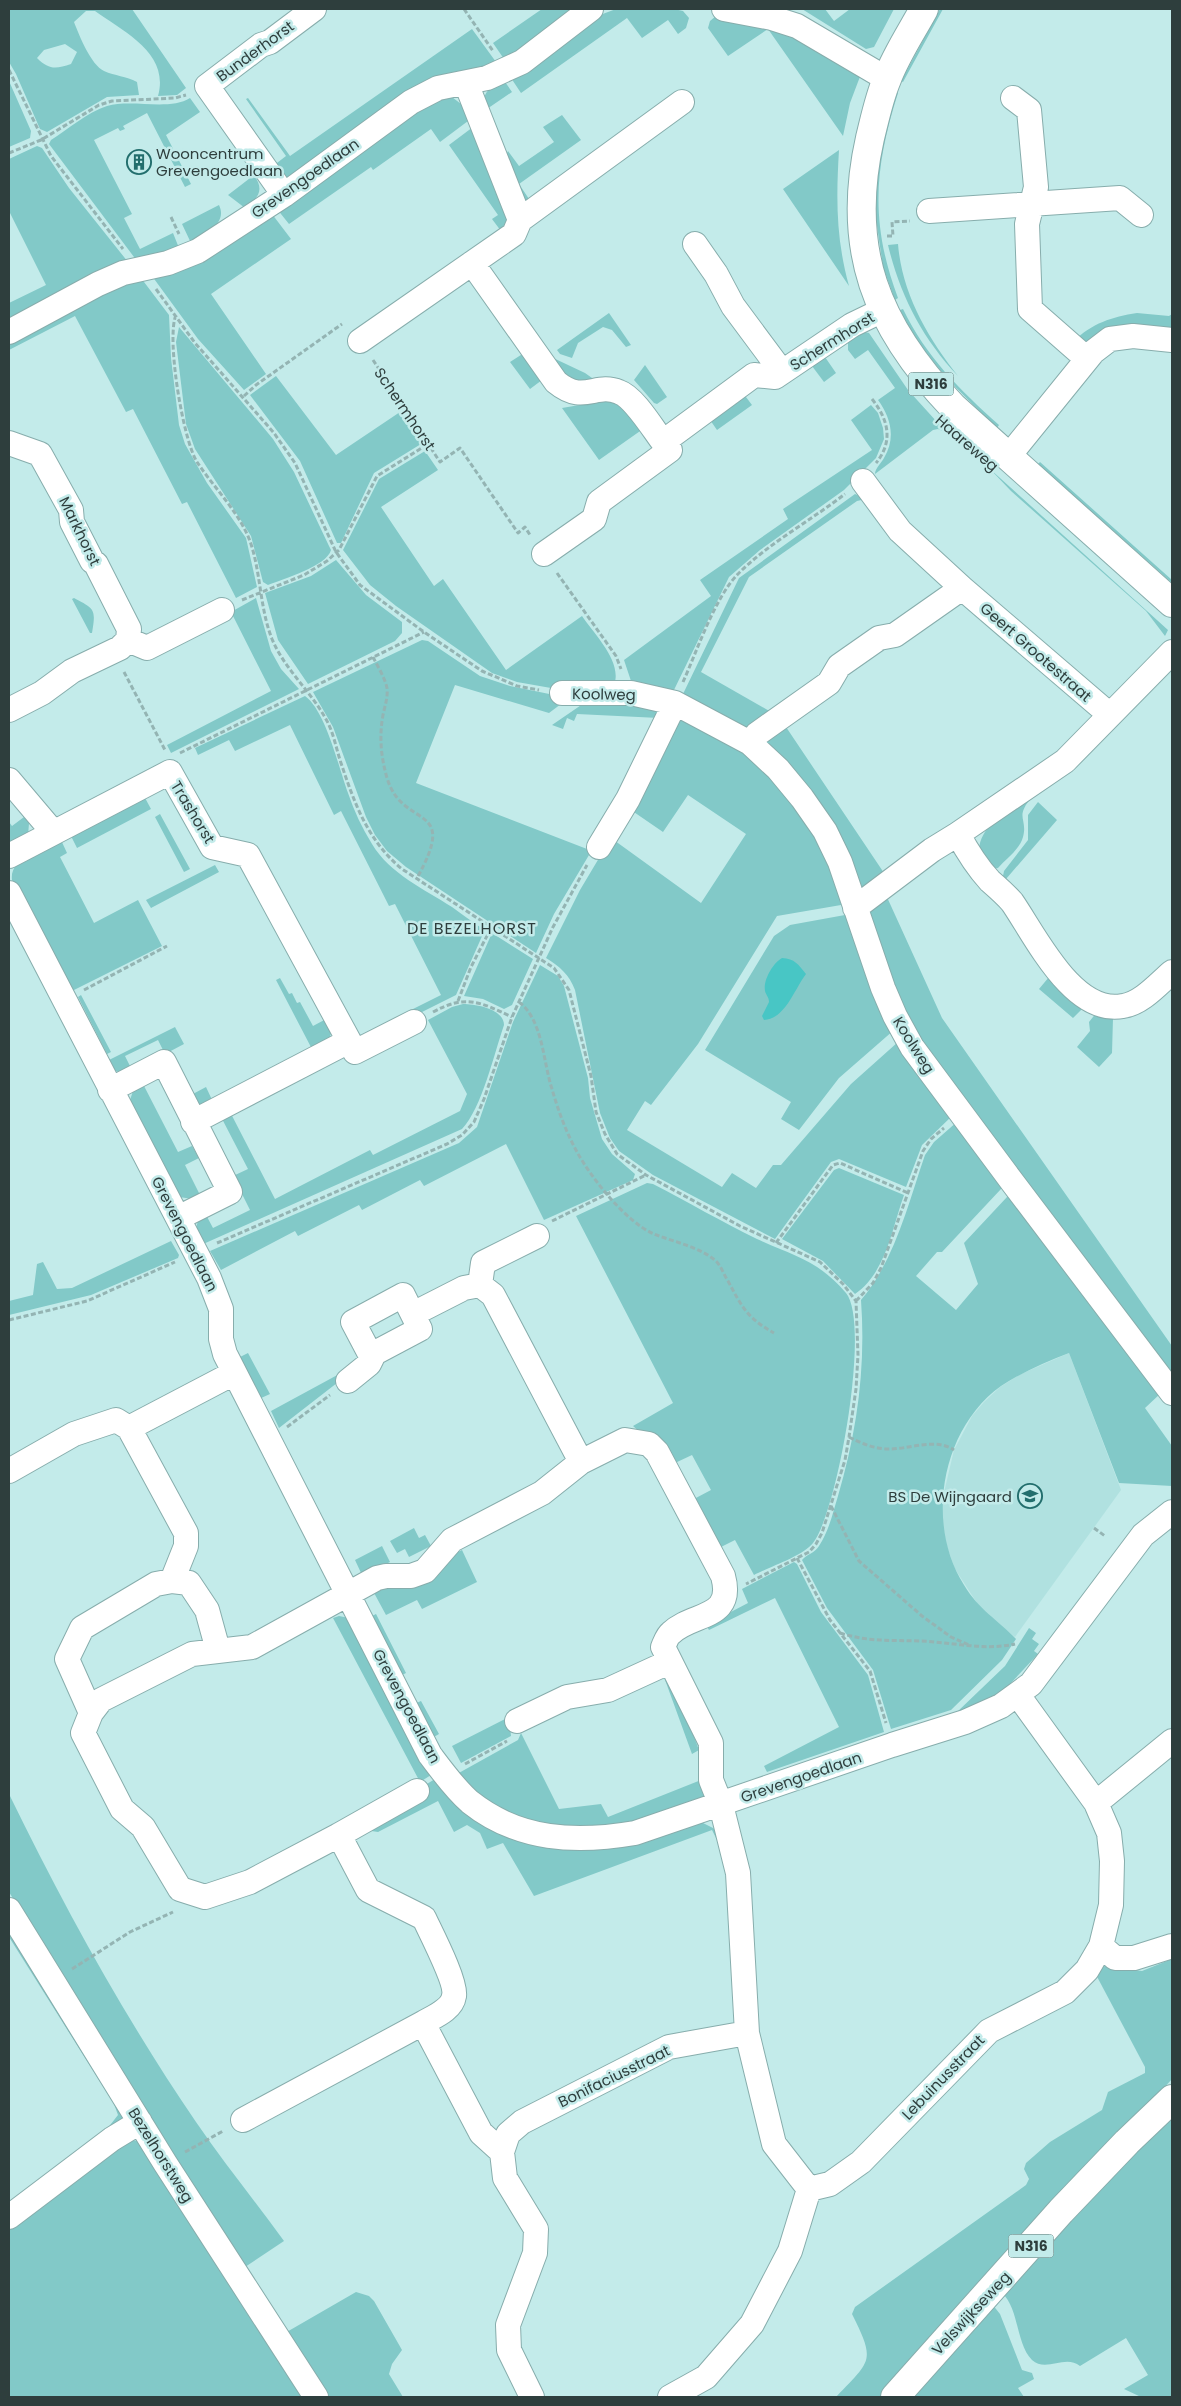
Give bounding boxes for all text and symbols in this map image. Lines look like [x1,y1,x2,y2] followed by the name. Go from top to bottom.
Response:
[212,16,298,86] street label: Bunderhorst
[247,133,363,223] street label: Grevengoedlaan
[156,143,283,181] place label: Wooncentrum Grevengoedlaan
[126,149,152,175] building icon: Wooncentrum Grevengoedlaan
[786,307,878,375] street label: Schermhorst
[369,363,441,455] street label: Schermhorst
[908,372,954,396] road number: N316
[931,410,1003,476] street label: Haareweg
[54,493,106,569] street label: Markhorst
[976,598,1096,706] street label: Geert Grootestraat
[572,683,636,705] street label: Koolweg
[166,777,220,847] street label: Trashorst
[407,917,537,940] district label: DE BEZELHORST
[888,1012,940,1078] street label: Koolweg
[147,1173,223,1295] street label: Grevengoedlaan
[1017,1483,1043,1509] school or university icon: BS De Wijngaard
[888,1486,1012,1507] place label: BS De Wijngaard
[368,1645,446,1767] street label: Grevengoedlaan
[738,1746,864,1808] street label: Grevengoedlaan
[897,2030,989,2124] street label: Lebuinusstraat
[555,2040,673,2112] street label: Bonifaciusstraat
[123,2104,199,2206] street label: Bezelhorstweg
[1008,2234,1054,2258] road number: N316
[927,2267,1015,2359] street label: Velswijkseweg

